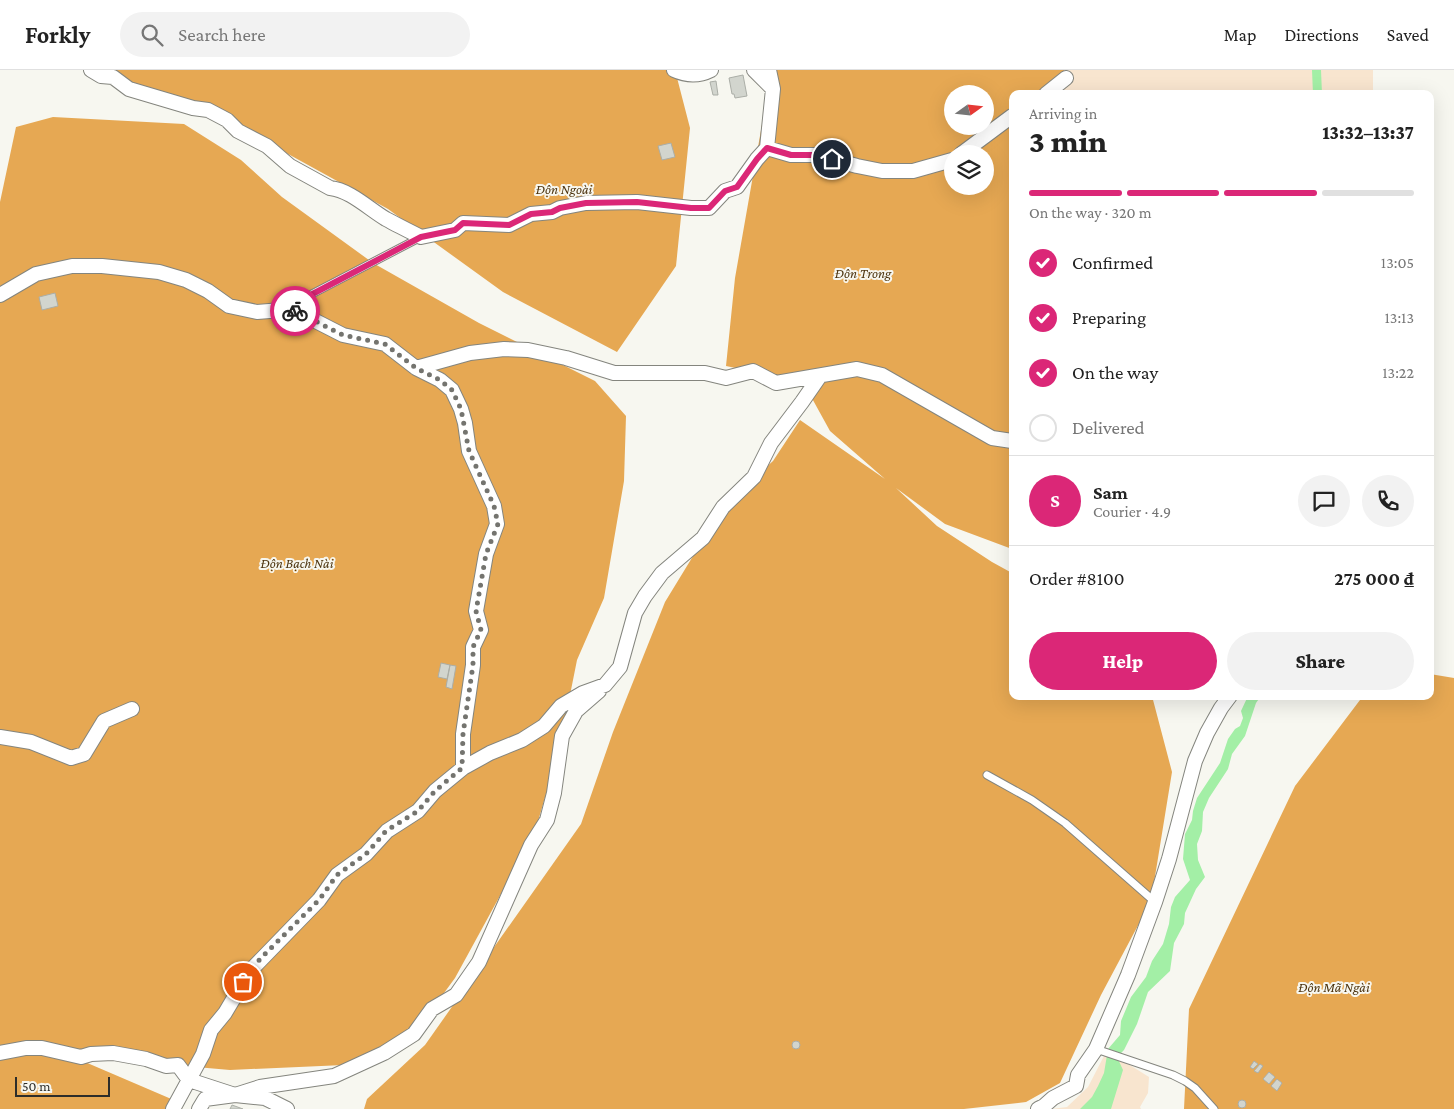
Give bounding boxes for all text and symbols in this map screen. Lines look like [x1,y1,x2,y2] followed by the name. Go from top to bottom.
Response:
[120,12,470,57] search box
[25,21,90,48] text: Forkly
[138,21,166,49] icon: search
[178,24,266,45] text: Search here
[1224,25,1256,45] text: Map
[1284,25,1359,45] text: Directions
[1387,25,1429,45] text: Saved
[944,85,994,135] north arrow
[944,85,994,195] map controls
[1029,105,1097,122] text: Arriving in
[1322,122,1414,143] text: 13:32–13:37
[1029,123,1107,159] text: 3 min
[811,138,853,180] pin
[818,145,846,173] icon: home
[944,145,994,195] button: layers
[536,181,593,197] park label: Độn Ngoài
[1029,204,1151,221] text: On the way · 320 m
[1029,249,1057,277] icon: check
[1072,252,1153,273] text: Confirmed
[1381,254,1414,271] text: 13:05
[835,265,892,281] park label: Độn Trong
[270,286,320,336] courier
[281,297,309,325] icon: bike
[1029,304,1057,332] icon: check
[1072,307,1146,328] text: Preparing
[1385,309,1414,326] text: 13:13
[1029,359,1057,387] icon: check
[1072,362,1158,383] text: On the way
[1382,364,1414,381] text: 13:22
[1072,417,1145,438] text: Delivered
[1298,475,1350,527] button: chat
[1362,475,1414,527] button: phone
[1093,482,1128,503] text: Sam
[1050,490,1060,511] text: S
[1093,503,1171,520] text: Courier · 4.9
[261,555,334,571] park label: Độn Bạch Nài
[1029,568,1125,589] text: Order #8100
[1334,568,1414,589] text: 275 000 ₫
[1029,632,1217,690] button: Help
[1227,632,1414,690] button: Share
[222,961,264,1003] pin
[229,968,257,996] icon: bag
[1298,979,1370,995] park label: Độn Mã Ngài
[15,1074,110,1097] scale bar
[22,1078,50,1094] text: 50 m

